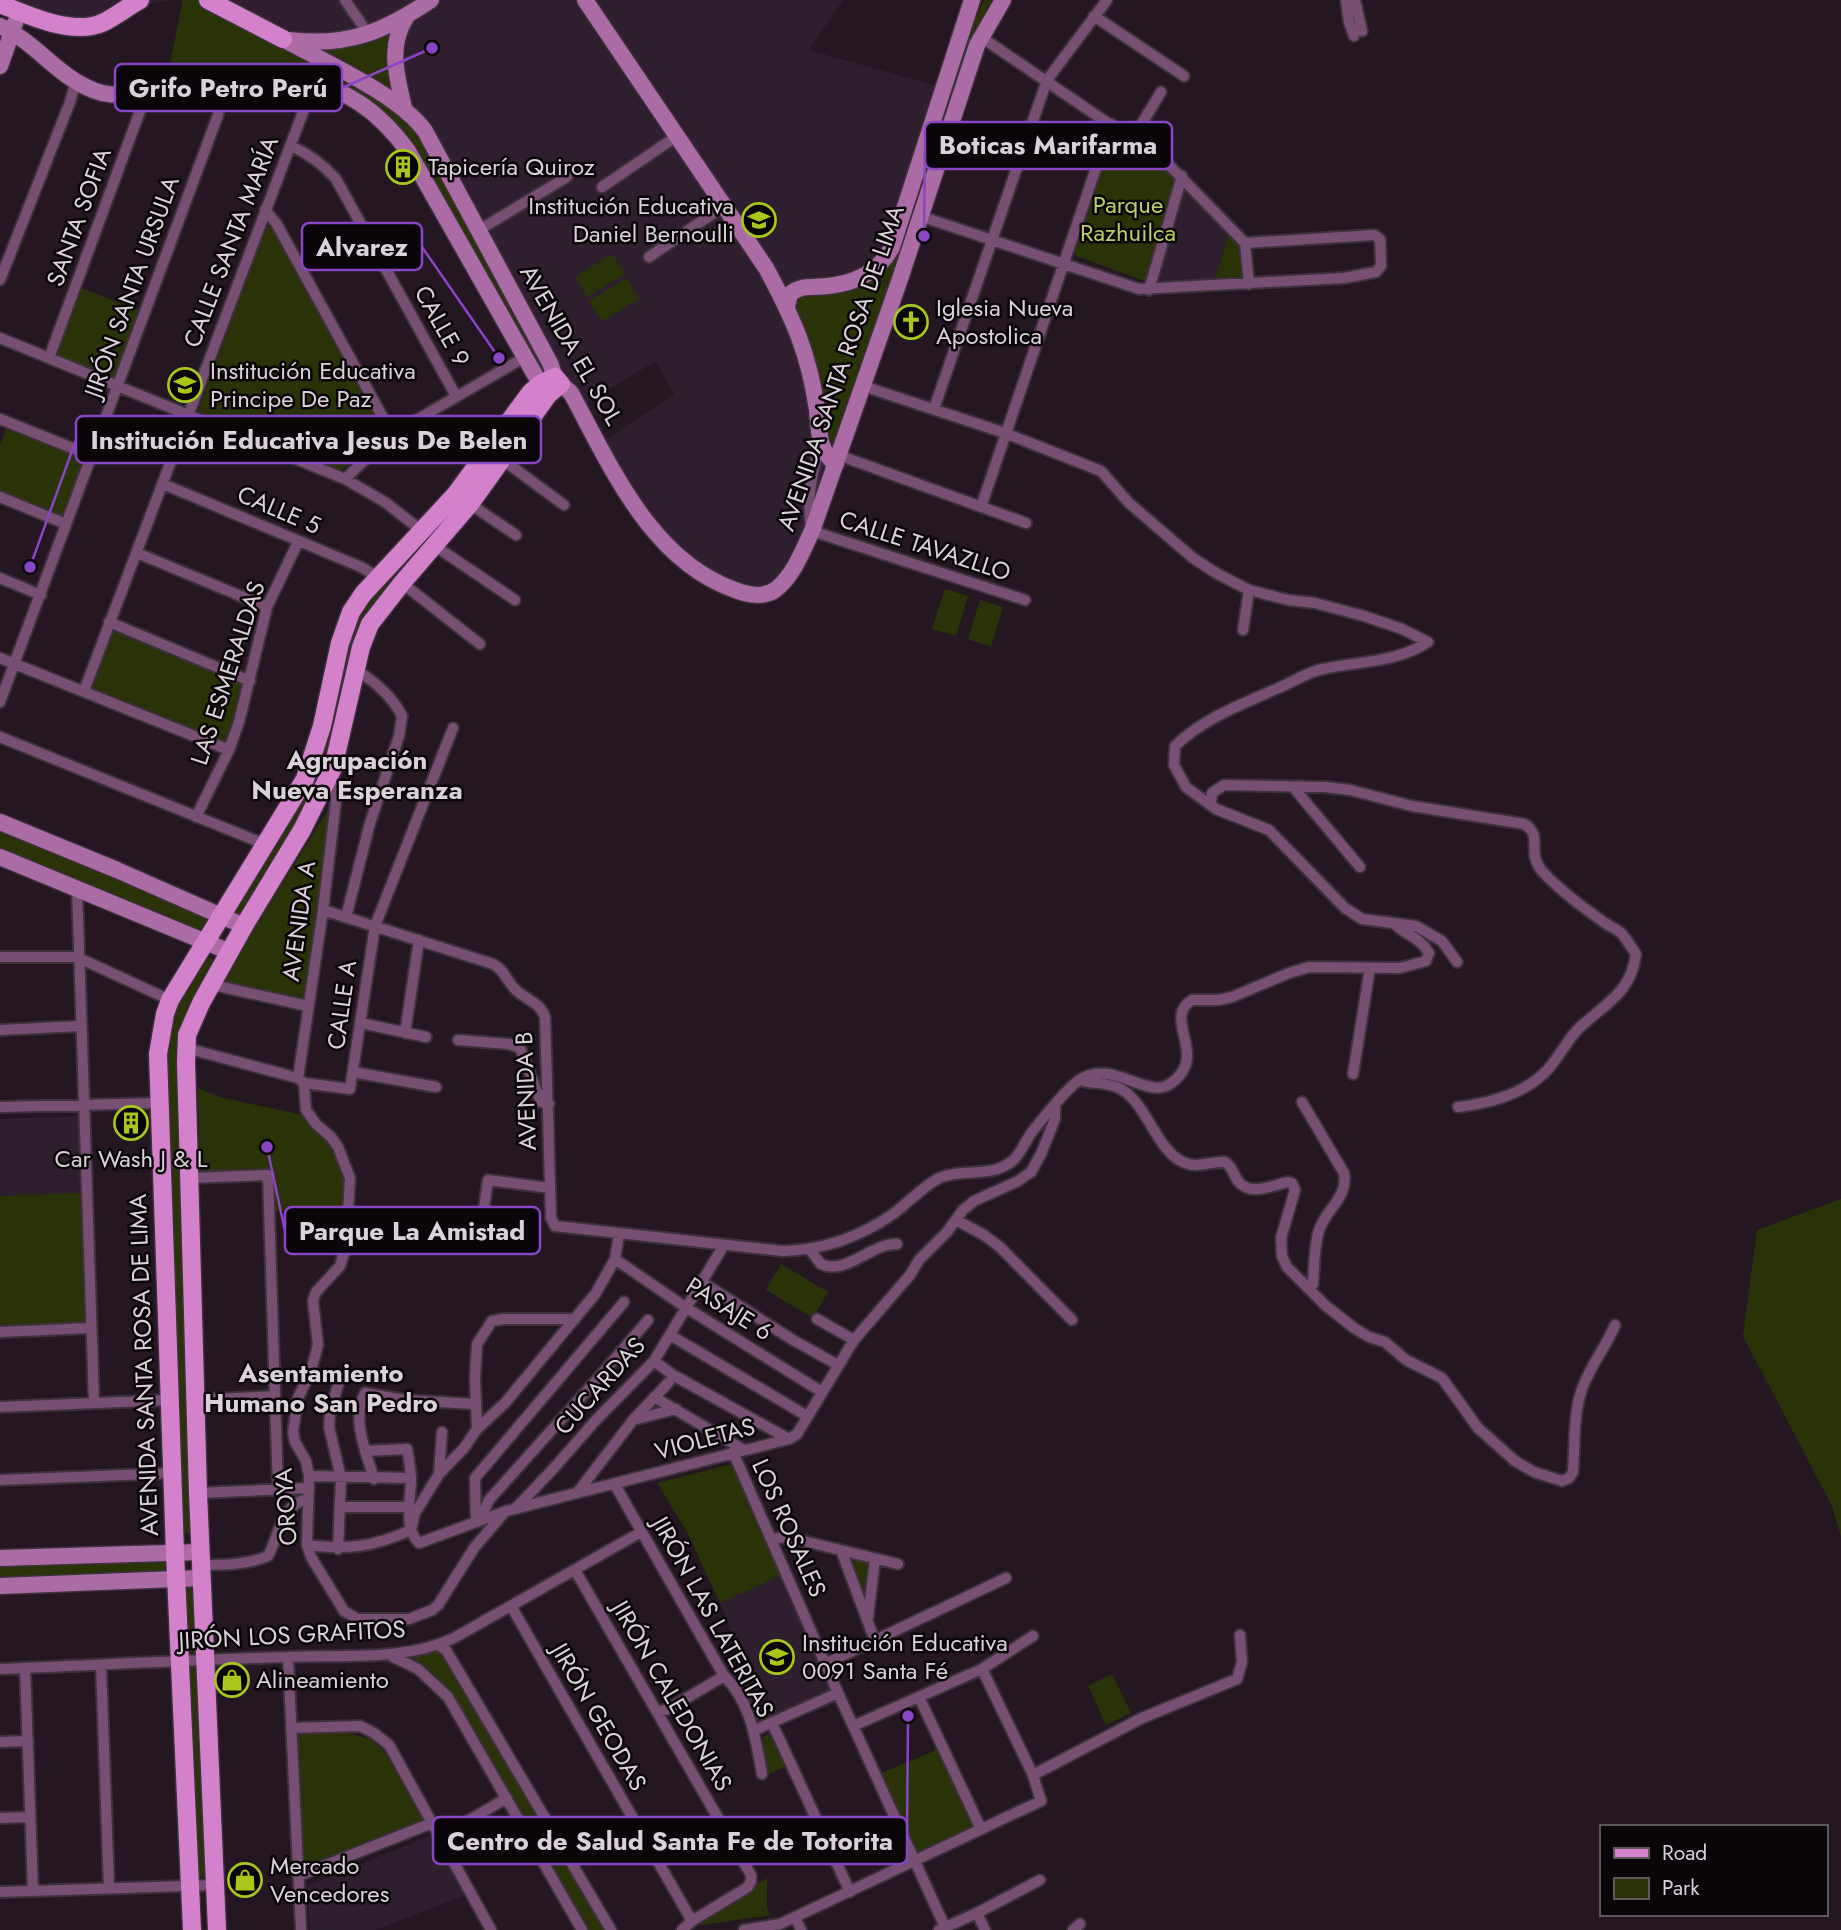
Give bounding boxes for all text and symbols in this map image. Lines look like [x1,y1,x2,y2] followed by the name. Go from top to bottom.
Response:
[115,64,342,111] callout: Grifo Petro Perú
[128,69,328,107] text: Grifo Petro Perú
[925,122,1172,169] callout: Boticas Marifarma
[939,126,1157,164] text: Boticas Marifarma
[174,131,287,353] street label: CALLE SANTA MARÍA
[37,142,120,291] street label: SANTA SOFIA
[384,148,422,186] building icon: Tapicería Quiroz
[428,149,595,184] place label: Tapicería Quiroz
[74,171,188,405] street label: JIRÓN SANTA URSULA
[1080,187,1176,250] park label: Parque Razhuilca
[528,188,734,251] place label: Institución Educativa Daniel Bernoulli
[768,200,913,535] street label: AVENIDA SANTA ROSA DE LIMA
[740,201,778,239] school or university icon: Institución Educativa Daniel Bernoulli
[302,223,422,270] callout: Alvarez
[315,228,409,266] text: Alvarez
[511,258,632,431] street label: AVENIDA EL SOL
[406,279,479,373] street label: CALLE 9
[936,290,1073,353] place label: Iglesia Nueva Apostolica
[892,303,930,341] church icon: Iglesia Nueva Apostolica
[210,353,416,416] place label: Institución Educativa Principe De Paz
[166,366,204,404] school or university icon: Institución Educativa Principe De Paz
[76,416,541,463] callout: Institución Educativa Jesus De Belen
[90,421,528,459] text: Institución Educativa Jesus De Belen
[232,476,326,543] street label: CALLE 5
[835,501,1015,590] street label: CALLE TAVAZLLO
[181,576,274,769] street label: LAS ESMERALDAS
[251,741,463,809] district label: Agrupación Nueva Esperanza
[273,858,324,984] street label: AVENIDA A
[318,958,365,1052] street label: CALLE A
[506,1031,545,1151] street label: AVENIDA B
[112,1104,150,1142] building icon: Car Wash J & L
[55,1141,208,1176] place label: Car Wash J & L
[120,1193,167,1537] street label: AVENIDA SANTA ROSA DE LIMA
[285,1207,540,1254] callout: Parque La Amistad
[299,1212,525,1250] text: Parque La Amistad
[679,1268,779,1349] street label: PASAJE 6
[546,1329,653,1442] street label: CUCARDAS
[204,1354,438,1422] district label: Asentamiento Humano San Pedro
[651,1408,759,1469] street label: VIOLETAS
[743,1453,836,1602] street label: LOS ROSALES
[265,1467,306,1547] street label: OROYA
[642,1507,783,1723] street label: JIRÓN LAS LATERITAS
[602,1592,741,1797] street label: JIRÓN CALEDONIAS
[175,1611,406,1658] street label: JIRÓN LOS GRAFITOS
[802,1625,1008,1688] place label: Institución Educativa 0091 Santa Fé
[541,1634,656,1797] street label: JIRÓN GEODAS
[758,1638,796,1676] school or university icon: Institución Educativa 0091 Santa Fé
[213,1661,251,1699] shop icon: Alineamiento
[256,1662,389,1697] place label: Alineamiento
[433,1817,907,1864] callout: Centro de Salud Santa Fe de Totorita
[447,1822,893,1860] text: Centro de Salud Santa Fe de Totorita
[1600,1825,1827,1916] legend
[1662,1838,1707,1868] text: Road
[270,1848,389,1911] place label: Mercado Vencedores
[226,1861,264,1899] shop icon: Mercado Vencedores
[1662,1873,1700,1903] text: Park

